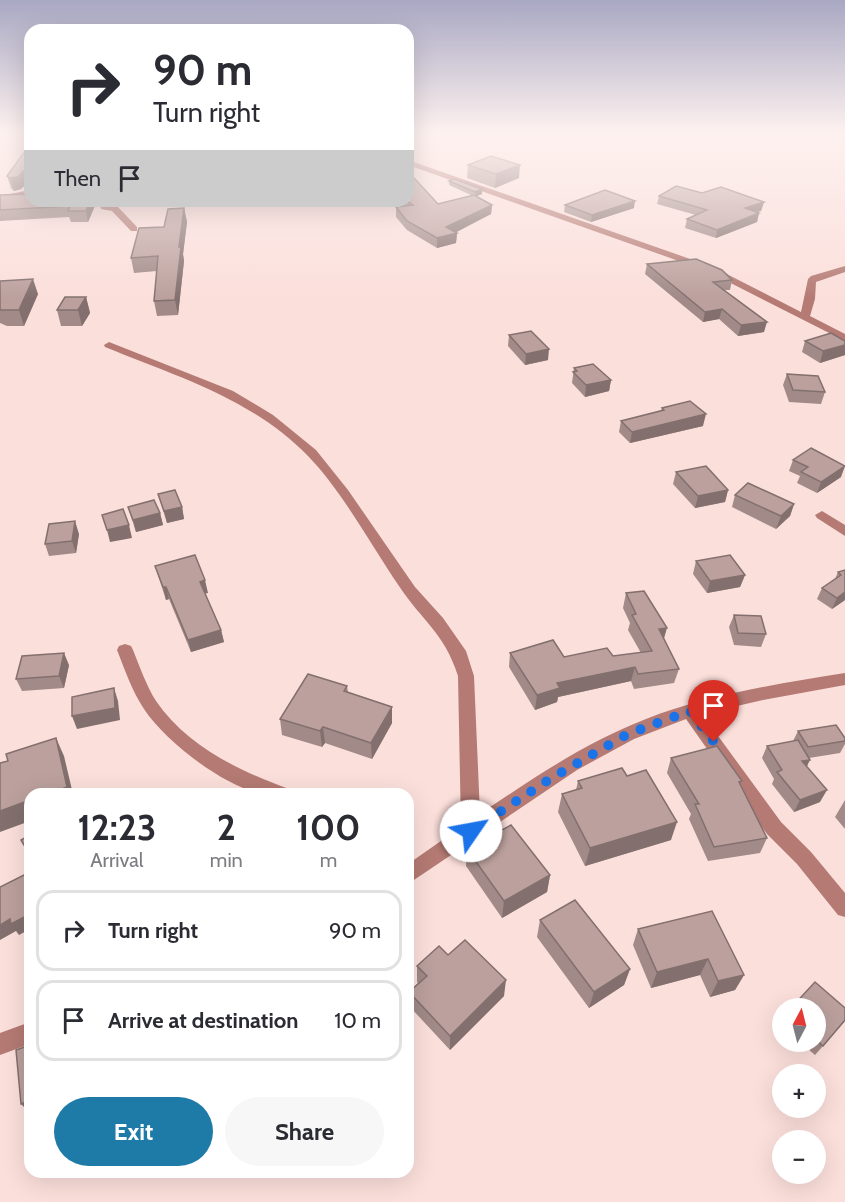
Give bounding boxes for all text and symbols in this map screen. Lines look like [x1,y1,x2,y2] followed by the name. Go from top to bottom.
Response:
[153,44,252,96] text: 90 m
[54,48,132,126] icon: right
[153,96,260,129] text: Turn right
[113,162,146,195] icon: arrive
[54,165,101,192] text: Then
[688,680,739,742] pin
[697,689,730,722] icon: arrive
[439,799,503,863] position arrow
[78,805,156,849] text: 12:23
[217,805,236,849] text: 2
[296,805,360,849] text: 100
[90,848,144,872] text: Arrival
[210,848,243,872] text: min
[320,848,337,872] text: m
[57,914,90,947] icon: right
[108,917,198,944] text: Turn right
[329,917,381,944] text: 90 m
[772,998,826,1052] north arrow
[772,998,826,1184] map controls
[57,1004,90,1037] icon: arrive
[108,1007,298,1034] text: Arrive at destination
[334,1007,381,1034] text: 10 m
[772,1064,826,1118] button: +
[54,1097,213,1166] button: Exit
[225,1097,384,1166] button: Share
[772,1130,826,1184] button: −

